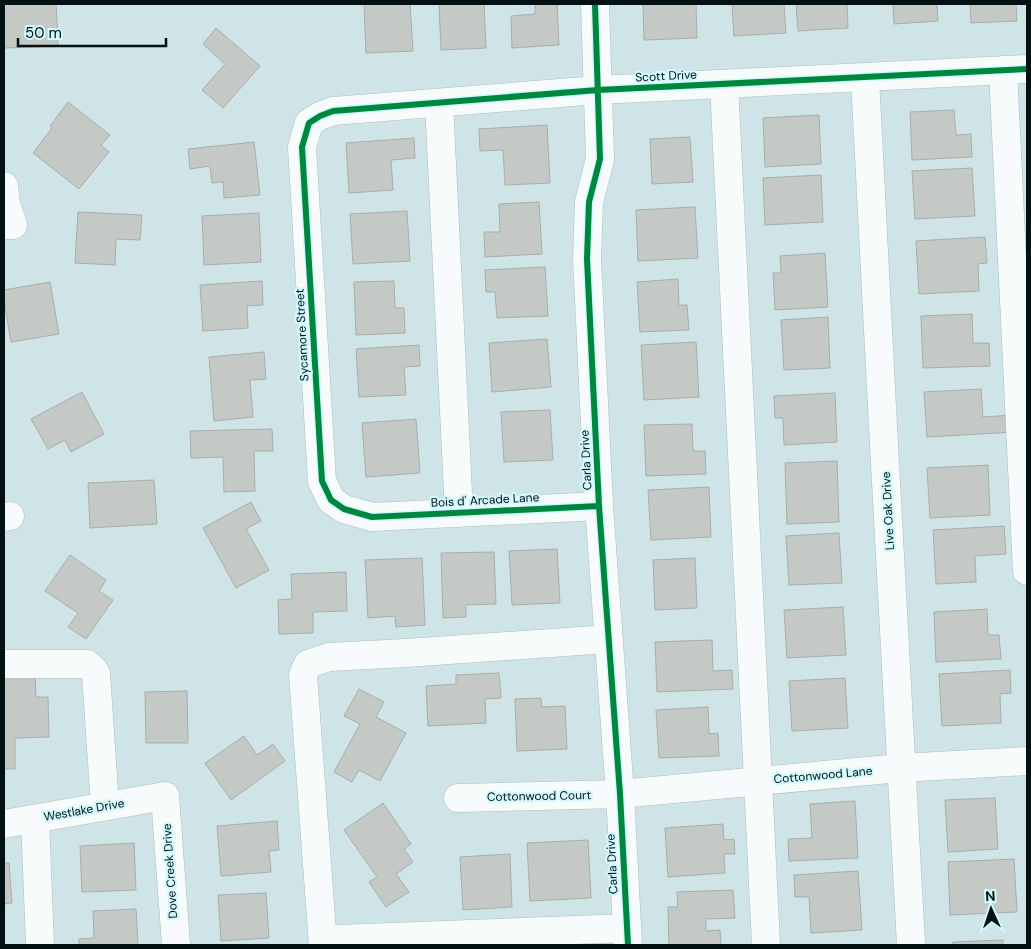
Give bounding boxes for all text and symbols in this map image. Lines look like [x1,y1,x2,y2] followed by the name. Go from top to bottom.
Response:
[18,15,165,47] scale bar
[25,23,62,43] text: 50 m
[635,66,697,86] street label: Scott Drive
[292,288,312,382] street label: Sycamore Street
[576,429,596,491] street label: Carla Drive
[878,471,898,551] street label: Live Oak Drive
[430,489,540,511] street label: Bois d' Arcade Lane
[773,763,873,787] street label: Cottonwood Lane
[487,787,592,805] street label: Cottonwood Court
[42,795,126,825] street label: Westlake Drive
[159,823,181,919] street label: Dove Creek Drive
[602,833,622,895] street label: Carla Drive
[966,884,1016,934] north arrow
[985,887,996,905] text: N

